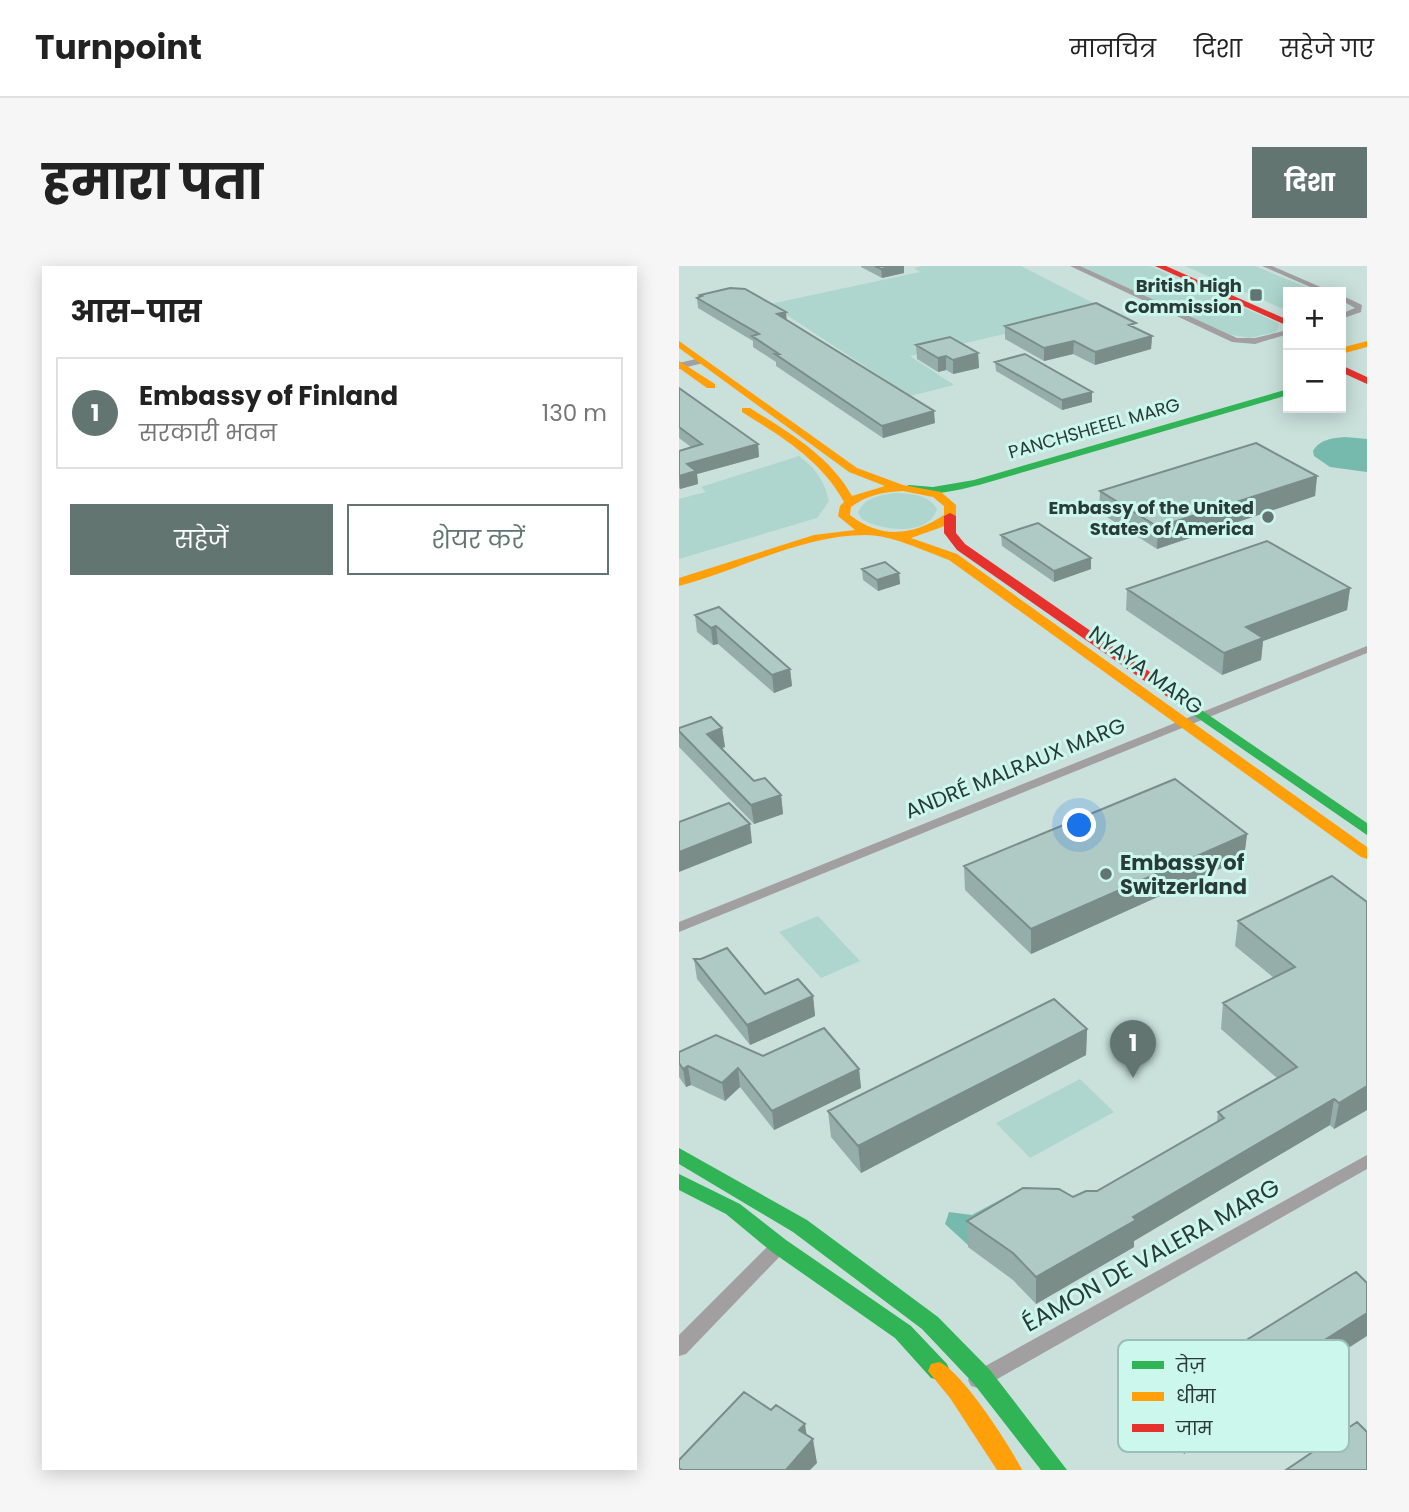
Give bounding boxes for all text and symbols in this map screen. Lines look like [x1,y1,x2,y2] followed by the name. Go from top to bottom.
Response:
[35,24,202,71] text: Turnpoint
[1070,32,1156,65] text: मानचित्र
[1194,32,1242,65] text: दिशा
[1280,32,1374,65] text: सहेजे गए
[1252,147,1367,218] button: दिशा
[42,148,263,216] text: हमारा पता
[1124,273,1242,319] place label: British High Commission
[1248,287,1264,303] marker: British High Commission
[1283,287,1346,413] map controls
[1283,287,1346,350] button: +
[70,290,202,333] text: आस-पास
[1283,350,1346,413] button: −
[139,378,398,414] text: Embassy of Finland
[1005,392,1183,464] street label: PANCHSHEEEL MARG
[91,397,99,429] text: 1
[542,397,607,429] text: 130 m
[139,417,277,449] text: सरकारी भवन
[1049,495,1254,541] place label: Embassy of the United States of America
[70,504,333,575] button: सहेजें
[347,504,609,575] button: शेयर करें
[1260,509,1276,525] marker: Embassy of the United States of America
[1083,619,1209,721] street label: NYAYA MARG
[900,710,1130,826] street label: ANDRÉ MALRAUX MARG
[1062,808,1096,842] your location
[1120,848,1247,901] place label: Embassy of Switzerland
[1098,866,1114,882] marker: Embassy of Switzerland
[1110,1020,1156,1078] pin: 1
[1016,1170,1286,1340] street label: ÉAMON DE VALERA MARG
[1118,1340,1349,1452] legend
[1175,1352,1206,1379] text: तेज़
[1176,1383,1217,1410] text: धीमा
[1175,1415,1214,1442] text: जाम

